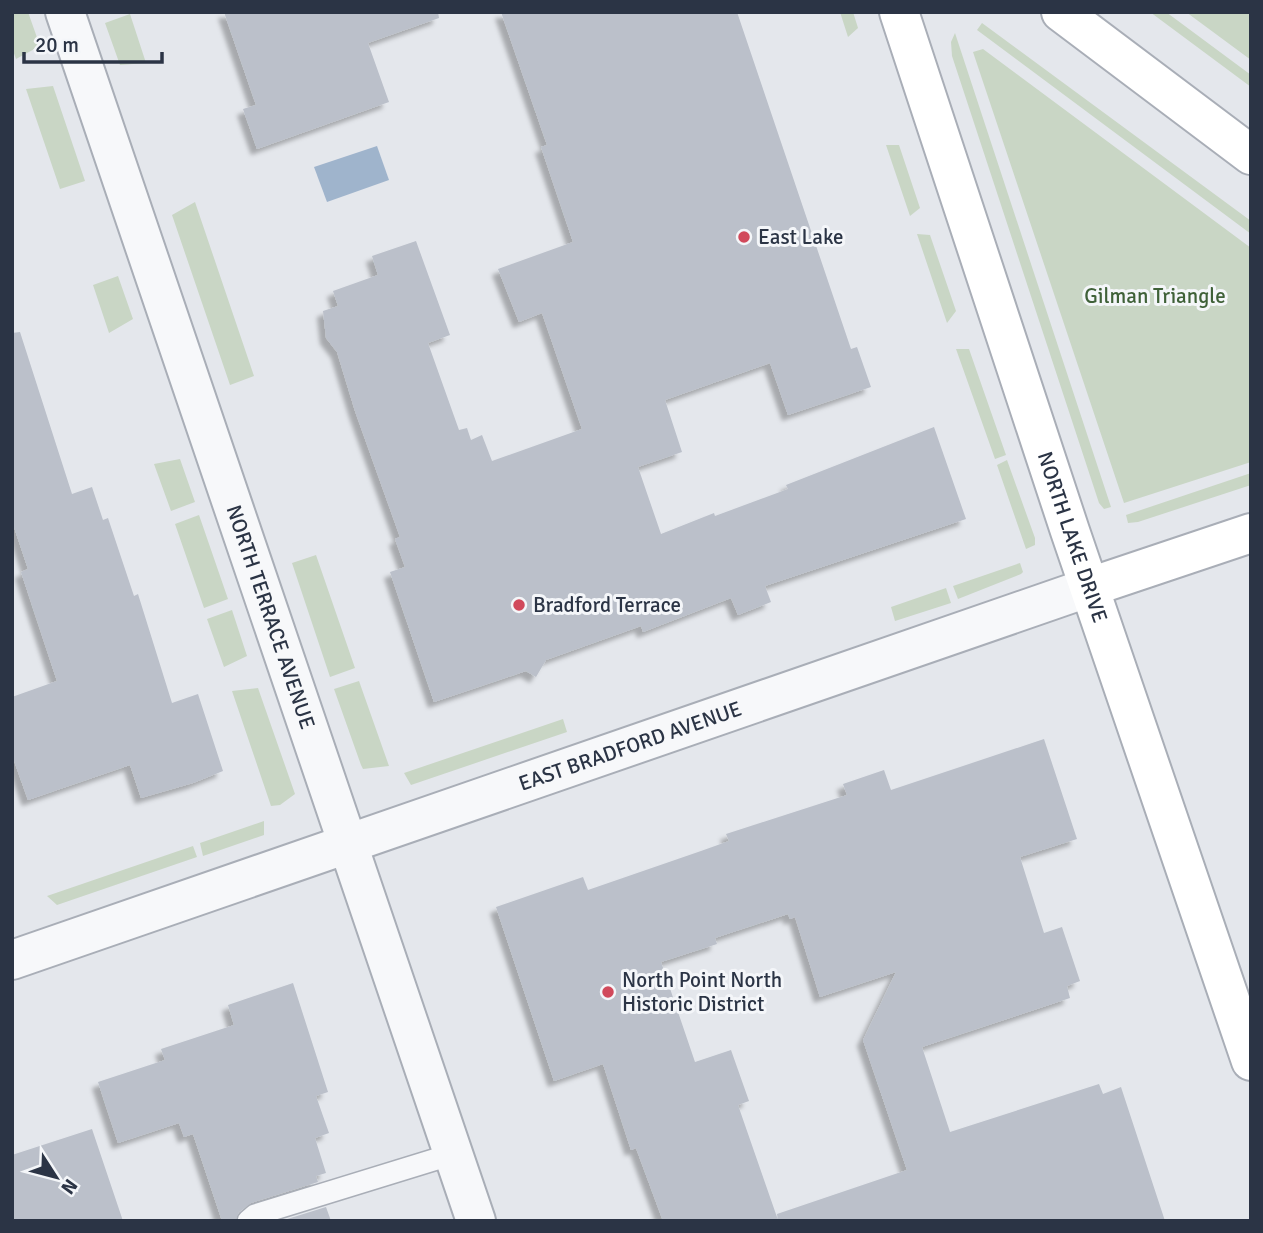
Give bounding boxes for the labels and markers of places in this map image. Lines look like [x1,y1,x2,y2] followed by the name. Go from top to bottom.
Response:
[758,224,844,250] place label: East Lake
[736,229,752,245] marker: East Lake
[533,592,681,618] place label: Bradford Terrace
[511,597,527,613] marker: Bradford Terrace
[622,967,782,1017] place label: North Point North Historic District
[600,984,616,1000] marker: North Point North Historic District

